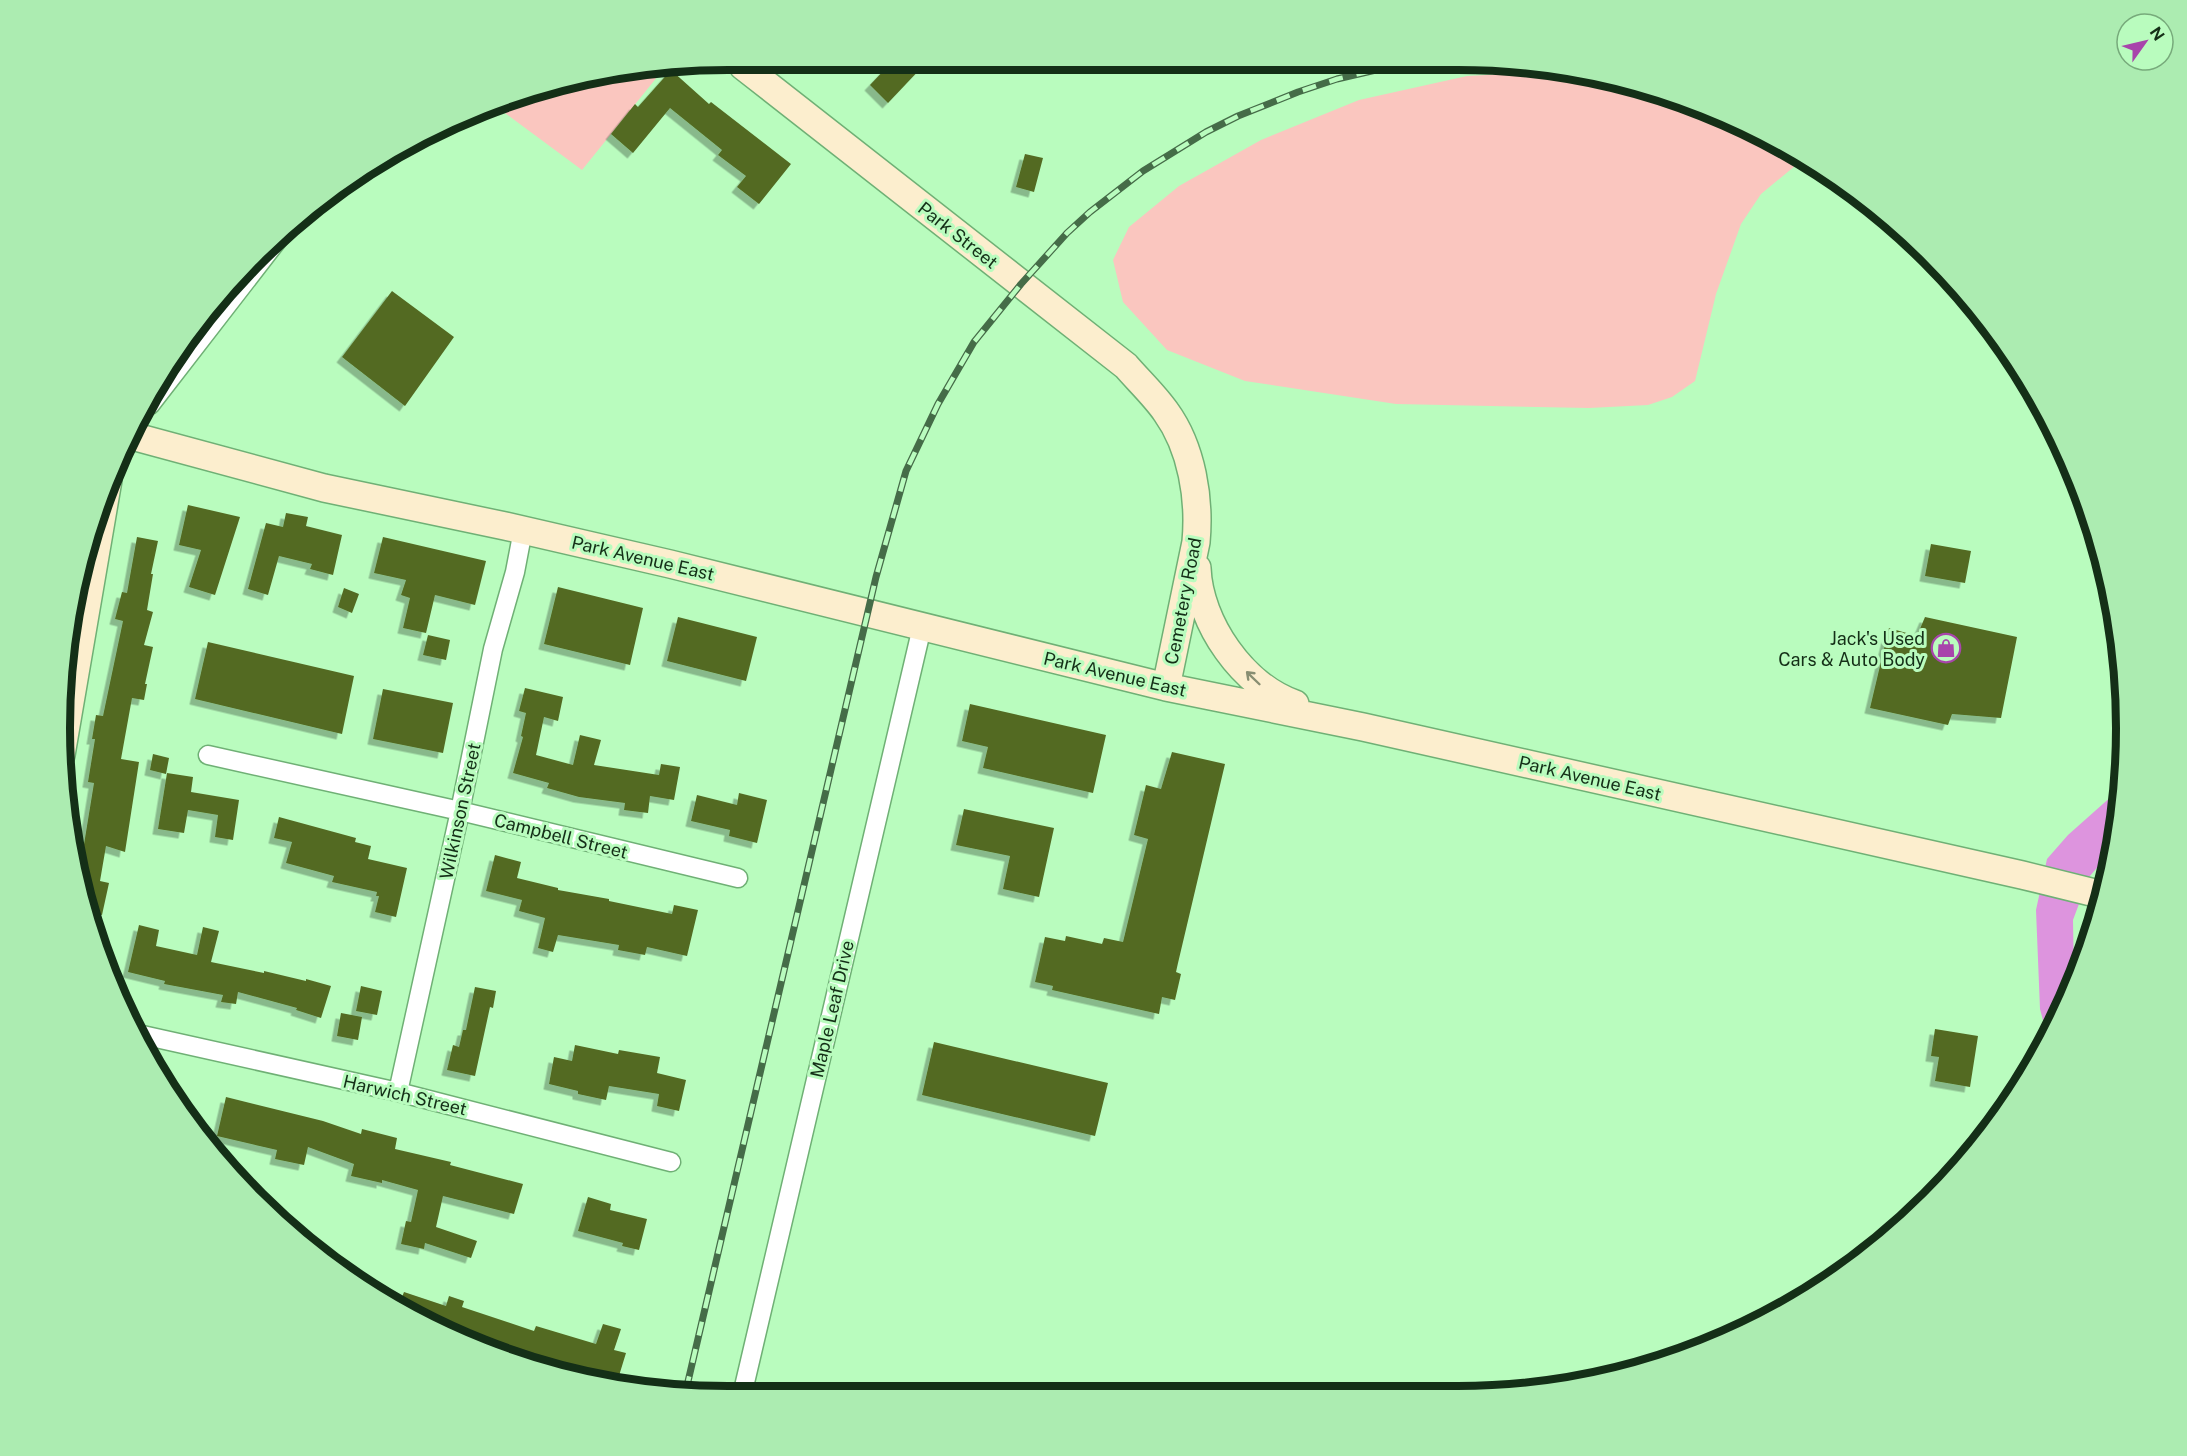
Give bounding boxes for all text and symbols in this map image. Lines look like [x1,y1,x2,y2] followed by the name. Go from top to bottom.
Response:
[2115,12,2175,72] north arrow
[2146,23,2168,44] text: N
[914,197,1002,273] street label: Park Street
[570,531,716,585] street label: Park Avenue East
[1160,536,1206,666] street label: Cemetery Road
[1778,628,1925,670] place label: Jack's Used Cars & Auto Body
[1930,632,1962,664] shop icon: Jack's Used Cars & Auto Body
[1042,647,1188,701] street label: Park Avenue East
[1246,671,1261,686] one-way arrow
[435,741,485,881] street label: Wilkinson Street
[1517,751,1663,805] street label: Park Avenue East
[492,809,630,863] street label: Campbell Street
[806,938,858,1080] street label: Maple Leaf Drive
[341,1071,469,1119] street label: Harwich Street

